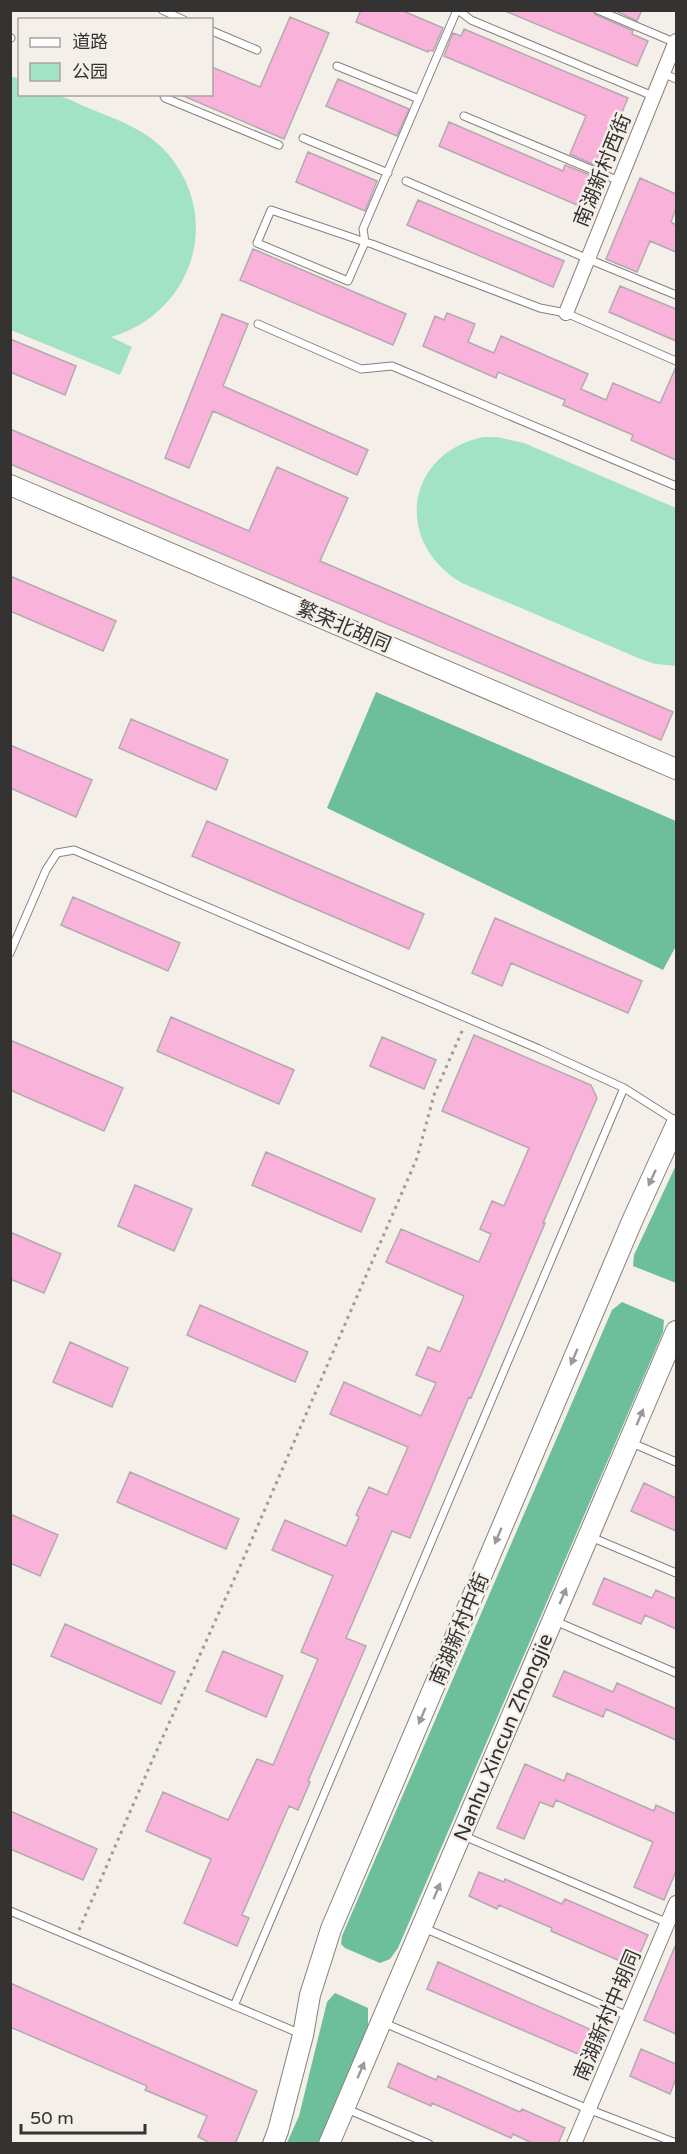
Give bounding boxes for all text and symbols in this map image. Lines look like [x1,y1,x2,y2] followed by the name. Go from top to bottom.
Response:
[18,18,213,96] legend
[72,31,108,53] text: 道路
[72,61,108,83] text: 公园
[569,110,637,231] street label: 南湖新村西街
[293,596,394,658] street label: 繁荣北胡同
[647,1170,656,1187] one-way arrow
[569,1348,578,1366] one-way arrow
[635,1407,645,1425] one-way arrow
[493,1528,503,1546] one-way arrow
[425,1569,494,1689] street label: 南湖新村中街
[559,1587,569,1605] one-way arrow
[449,1630,559,1845] street label: Nanhu Xincun Zhongjie
[417,1707,426,1725] one-way arrow
[433,1882,442,1900] one-way arrow
[570,1946,646,2085] street label: 南湖新村中胡同
[356,2061,366,2079] one-way arrow
[21,2097,146,2135] scale bar
[30,2107,74,2129] text: 50 m

